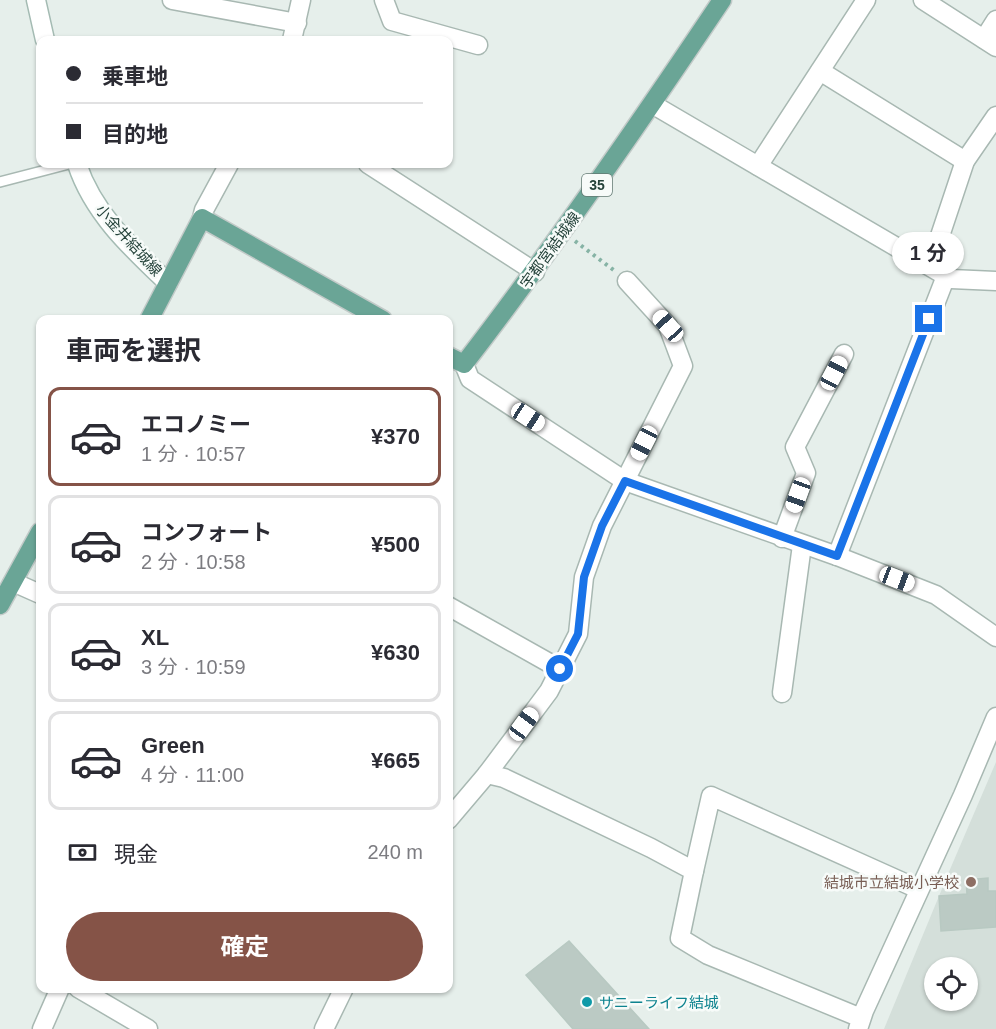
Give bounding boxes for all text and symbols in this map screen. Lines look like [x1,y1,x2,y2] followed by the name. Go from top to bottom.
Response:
[102,64,168,89] text: 乗車地
[102,122,168,147] text: 目的地
[582,174,612,196] road number: 35
[93,201,165,279] street label: 小金井結城線
[517,209,583,291] street label: 宇都宮結城線
[893,232,965,274] callout: 1 分
[910,242,946,264] text: 1 分
[915,305,942,332] route end
[649,307,687,345] car
[66,336,201,366] text: 車両を選択
[818,353,850,393] car
[508,400,548,434] car
[69,410,123,464] icon: car
[141,412,251,437] text: エコノミー
[628,423,660,463] car
[371,424,420,449] text: ¥370
[141,443,246,465] text: 1 分 · 10:57
[783,475,813,515] car
[69,518,123,572] icon: car
[141,520,272,545] text: コンフォート
[371,532,420,557] text: ¥500
[141,551,246,573] text: 2 分 · 10:58
[877,564,917,594] car
[141,625,169,650] text: XL
[69,626,123,680] icon: car
[371,640,420,665] text: ¥630
[546,655,573,682] route start
[141,656,246,678] text: 3 分 · 10:59
[506,704,542,744] car
[141,733,205,758] text: Green
[69,734,123,788] icon: car
[371,748,420,773] text: ¥665
[141,764,244,786] text: 4 分 · 11:00
[66,836,99,869] icon: cash
[367,841,423,863] text: 240 m
[114,842,158,867] text: 現金
[824,874,959,891] place label: 結城市立結城小学校
[964,875,978,889] marker: 結城市立結城小学校
[66,912,423,981] button: 確定
[924,957,978,1011] map controls
[924,957,978,1011] button: locate
[599,994,719,1011] place label: サニーライフ結城
[580,995,594,1009] marker: サニーライフ結城

